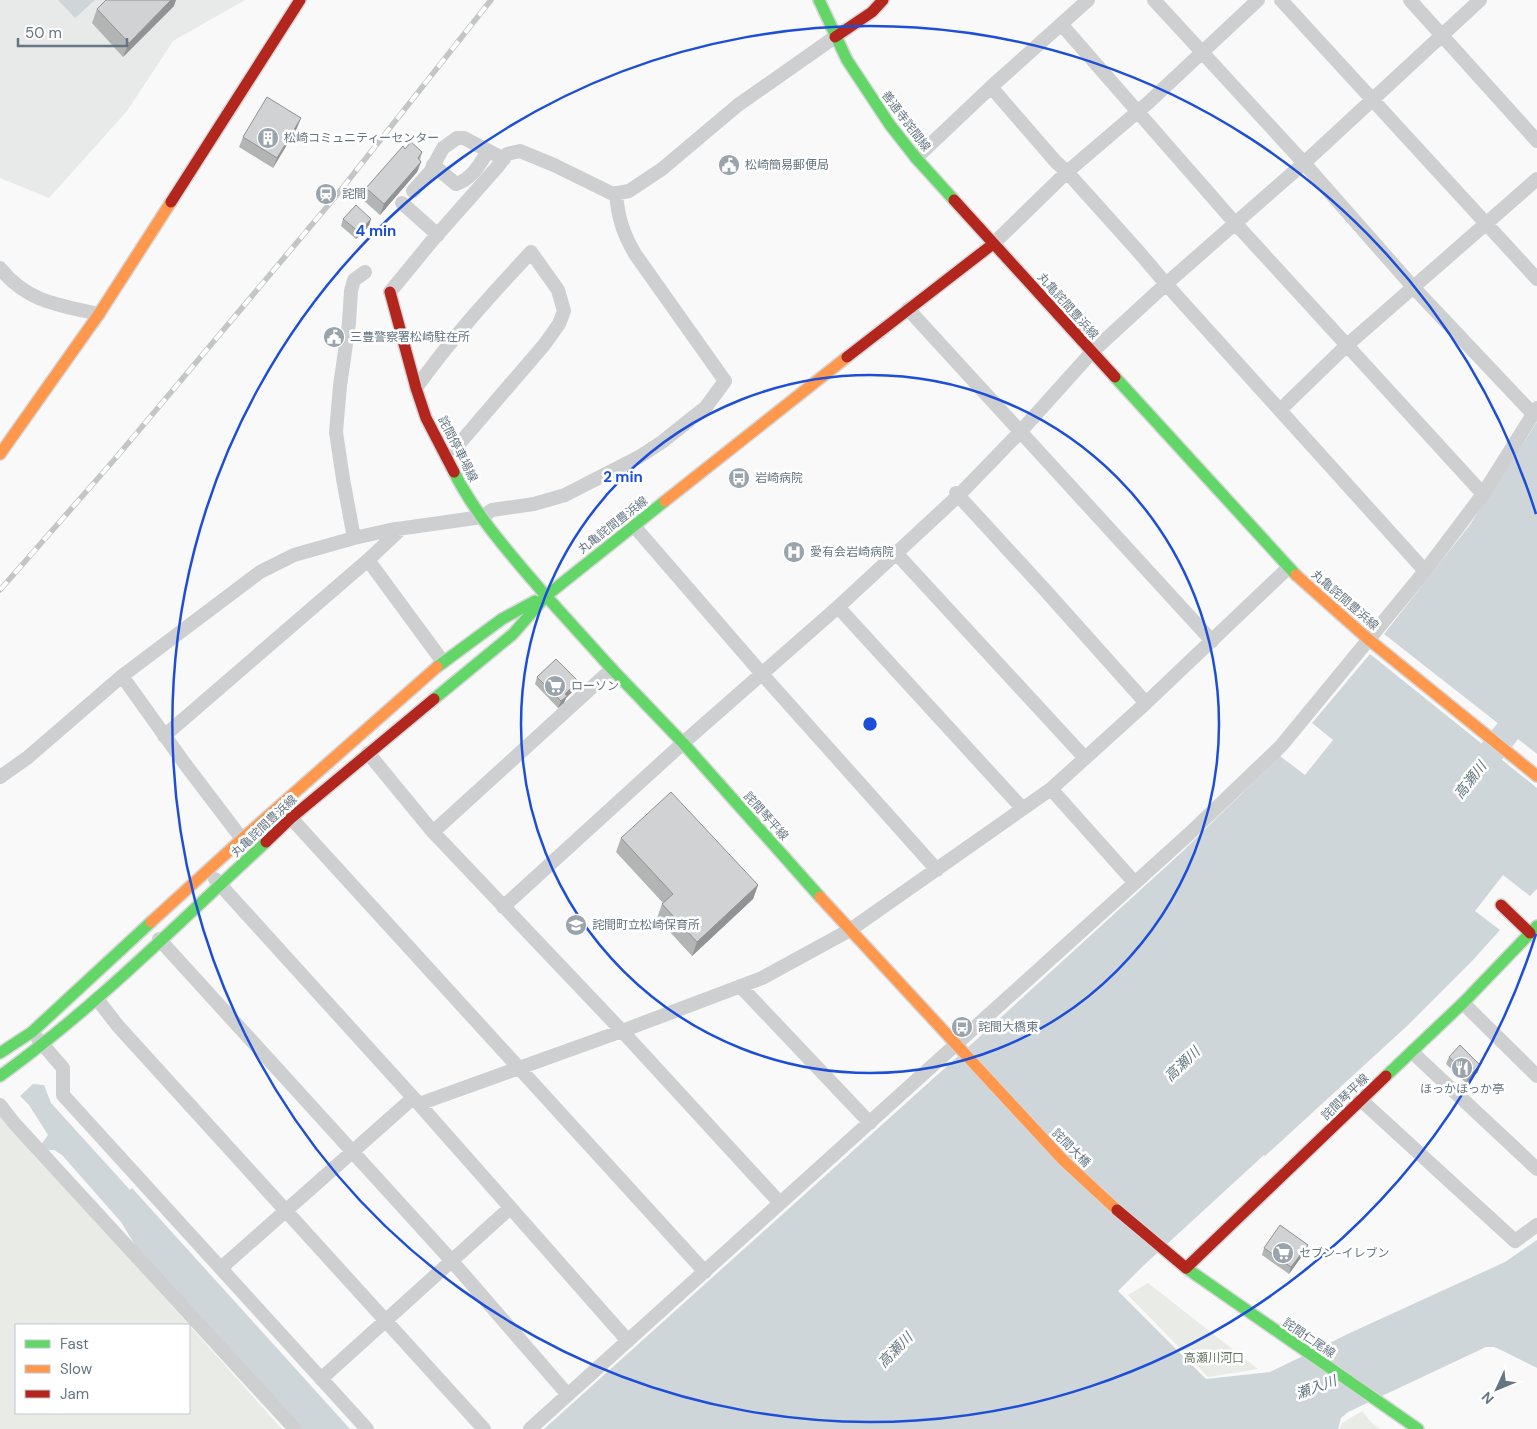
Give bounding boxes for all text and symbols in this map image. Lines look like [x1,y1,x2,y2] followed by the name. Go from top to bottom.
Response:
[18,15,126,47] scale bar
[25,23,62,43] text: 50 m
[878,87,934,155] street label: 善通寺詫間線
[256,126,280,150] building icon: 松崎コミュニティーセンター
[284,130,439,146] place label: 松崎コミュニティーセンター
[717,153,741,177] public building icon: 松崎簡易郵便局
[745,157,829,173] place label: 松崎簡易郵便局
[314,182,338,206] station icon: 詫間
[342,186,366,202] place label: 詫間
[356,221,396,241] text: 4 min
[1034,269,1102,343] street label: 丸亀詫間豊浜線
[322,325,346,349] public building icon: 三豊警察署松崎駐在所
[350,329,470,345] place label: 三豊警察署松崎駐在所
[435,413,481,485] street label: 詫間停車場線
[727,466,751,490] bus stop icon: 岩崎病院
[603,467,643,487] text: 2 min
[755,470,803,486] place label: 岩崎病院
[575,493,651,557] street label: 丸亀詫間豊浜線
[782,540,806,564] hospital icon: 愛有会岩崎病院
[810,544,894,560] place label: 愛有会岩崎病院
[1308,566,1382,634] street label: 丸亀詫間豊浜線
[543,674,567,698] supermarket icon: ローソン
[571,678,619,694] place label: ローソン
[861,715,879,733] centre of rings
[1450,756,1491,802] water label: 高瀬川
[740,788,792,844] street label: 詫間琴平線
[228,791,300,861] street label: 丸亀詫間豊浜線
[564,913,588,937] school or university icon: 詫間町立松崎保育所
[592,917,700,933] place label: 詫間町立松崎保育所
[950,1015,974,1039] bus stop icon: 詫間大橋東
[978,1019,1038,1035] place label: 詫間大橋東
[1161,1042,1205,1085] water label: 高瀬川
[1450,1056,1474,1080] restaurant icon: ほっかほっか亭
[1318,1070,1372,1124] street label: 詫間琴平線
[1420,1081,1504,1097] place label: ほっかほっか亭
[1048,1125,1094,1171] street label: 詫間大橋
[1271,1241,1295,1265] supermarket icon: セブン-イレブン
[1299,1245,1390,1261] place label: セブン-イレブン
[1280,1315,1338,1361] street label: 詫間仁尾線
[15,1324,190,1414] legend
[874,1327,917,1371] water label: 高瀬川
[60,1334,89,1354] text: Fast
[1184,1350,1244,1366] park label: 高瀬川河口
[60,1359,93,1379] text: Slow
[1472,1364,1522,1414] north arrow
[1293,1371,1341,1403] water label: 瀬入川
[60,1384,89,1404] text: Jam
[1478,1388,1498,1408] text: N

